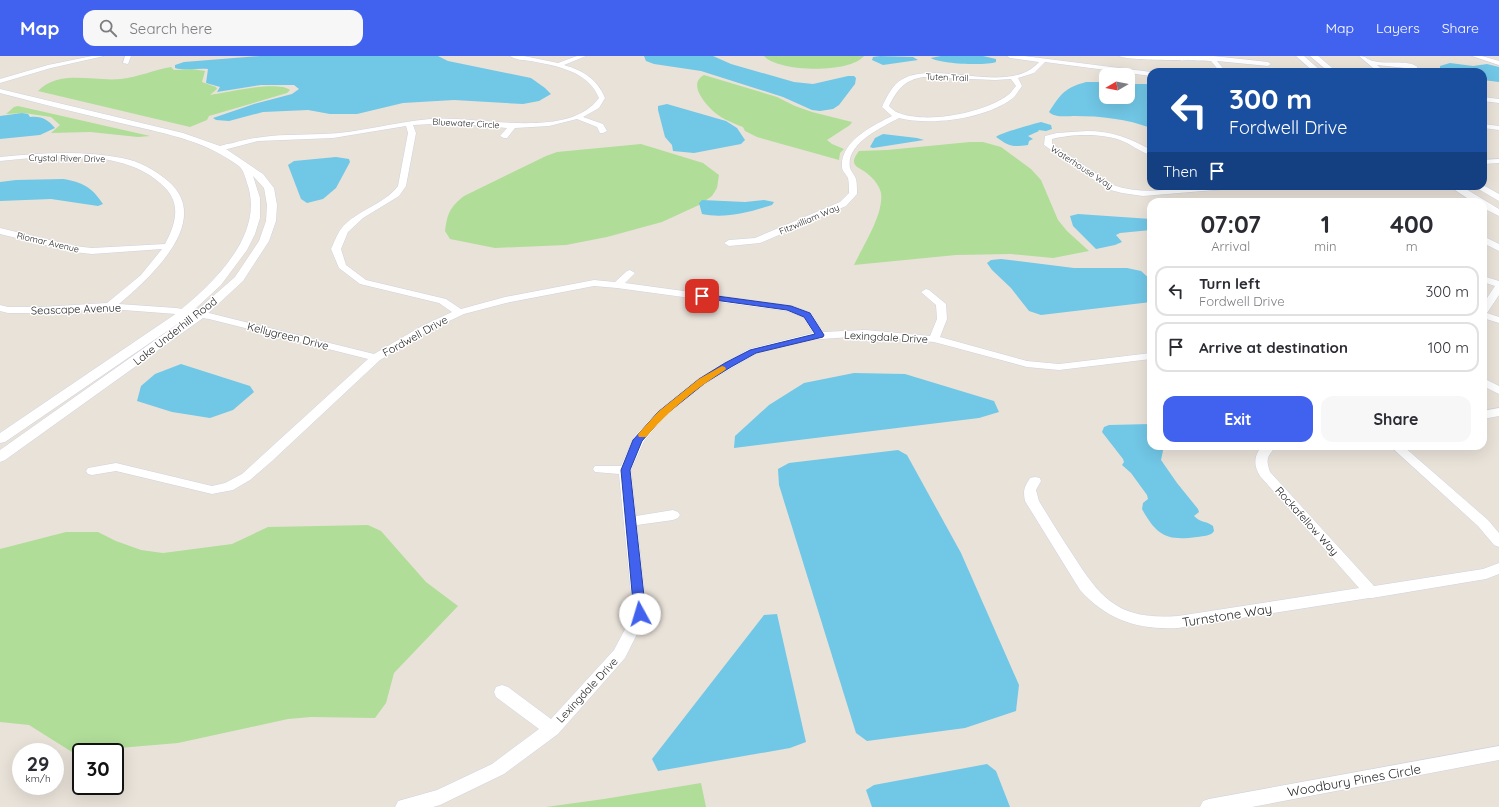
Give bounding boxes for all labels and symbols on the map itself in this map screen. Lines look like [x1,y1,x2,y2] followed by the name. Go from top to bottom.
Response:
[1099,68,1135,104] north arrow
[925,71,969,83] street label: Tuten Trail
[432,116,500,130] street label: Bluewater Circle
[1049,143,1115,191] street label: Waterhouse Way
[28,152,106,164] street label: Crystal River Drive
[777,201,841,237] street label: Fitzwilliam Way
[16,229,80,255] street label: Riomar Avenue
[685,279,719,313] pin
[130,294,220,368] street label: Lake Underhill Road
[31,300,121,318] street label: Seascape Avenue
[380,312,450,360] street label: Fordwell Drive
[246,319,330,353] street label: Kellygreen Drive
[844,328,928,346] street label: Lexingdale Drive
[1272,484,1342,558] street label: Rockafellow Way
[619,593,661,635] position arrow
[1181,600,1273,630] street label: Turnstone Way
[553,654,621,726] street label: Lexingdale Drive
[72,743,124,795] speed limit sign: 30
[1286,760,1422,800] street label: Woodbury Pines Circle

